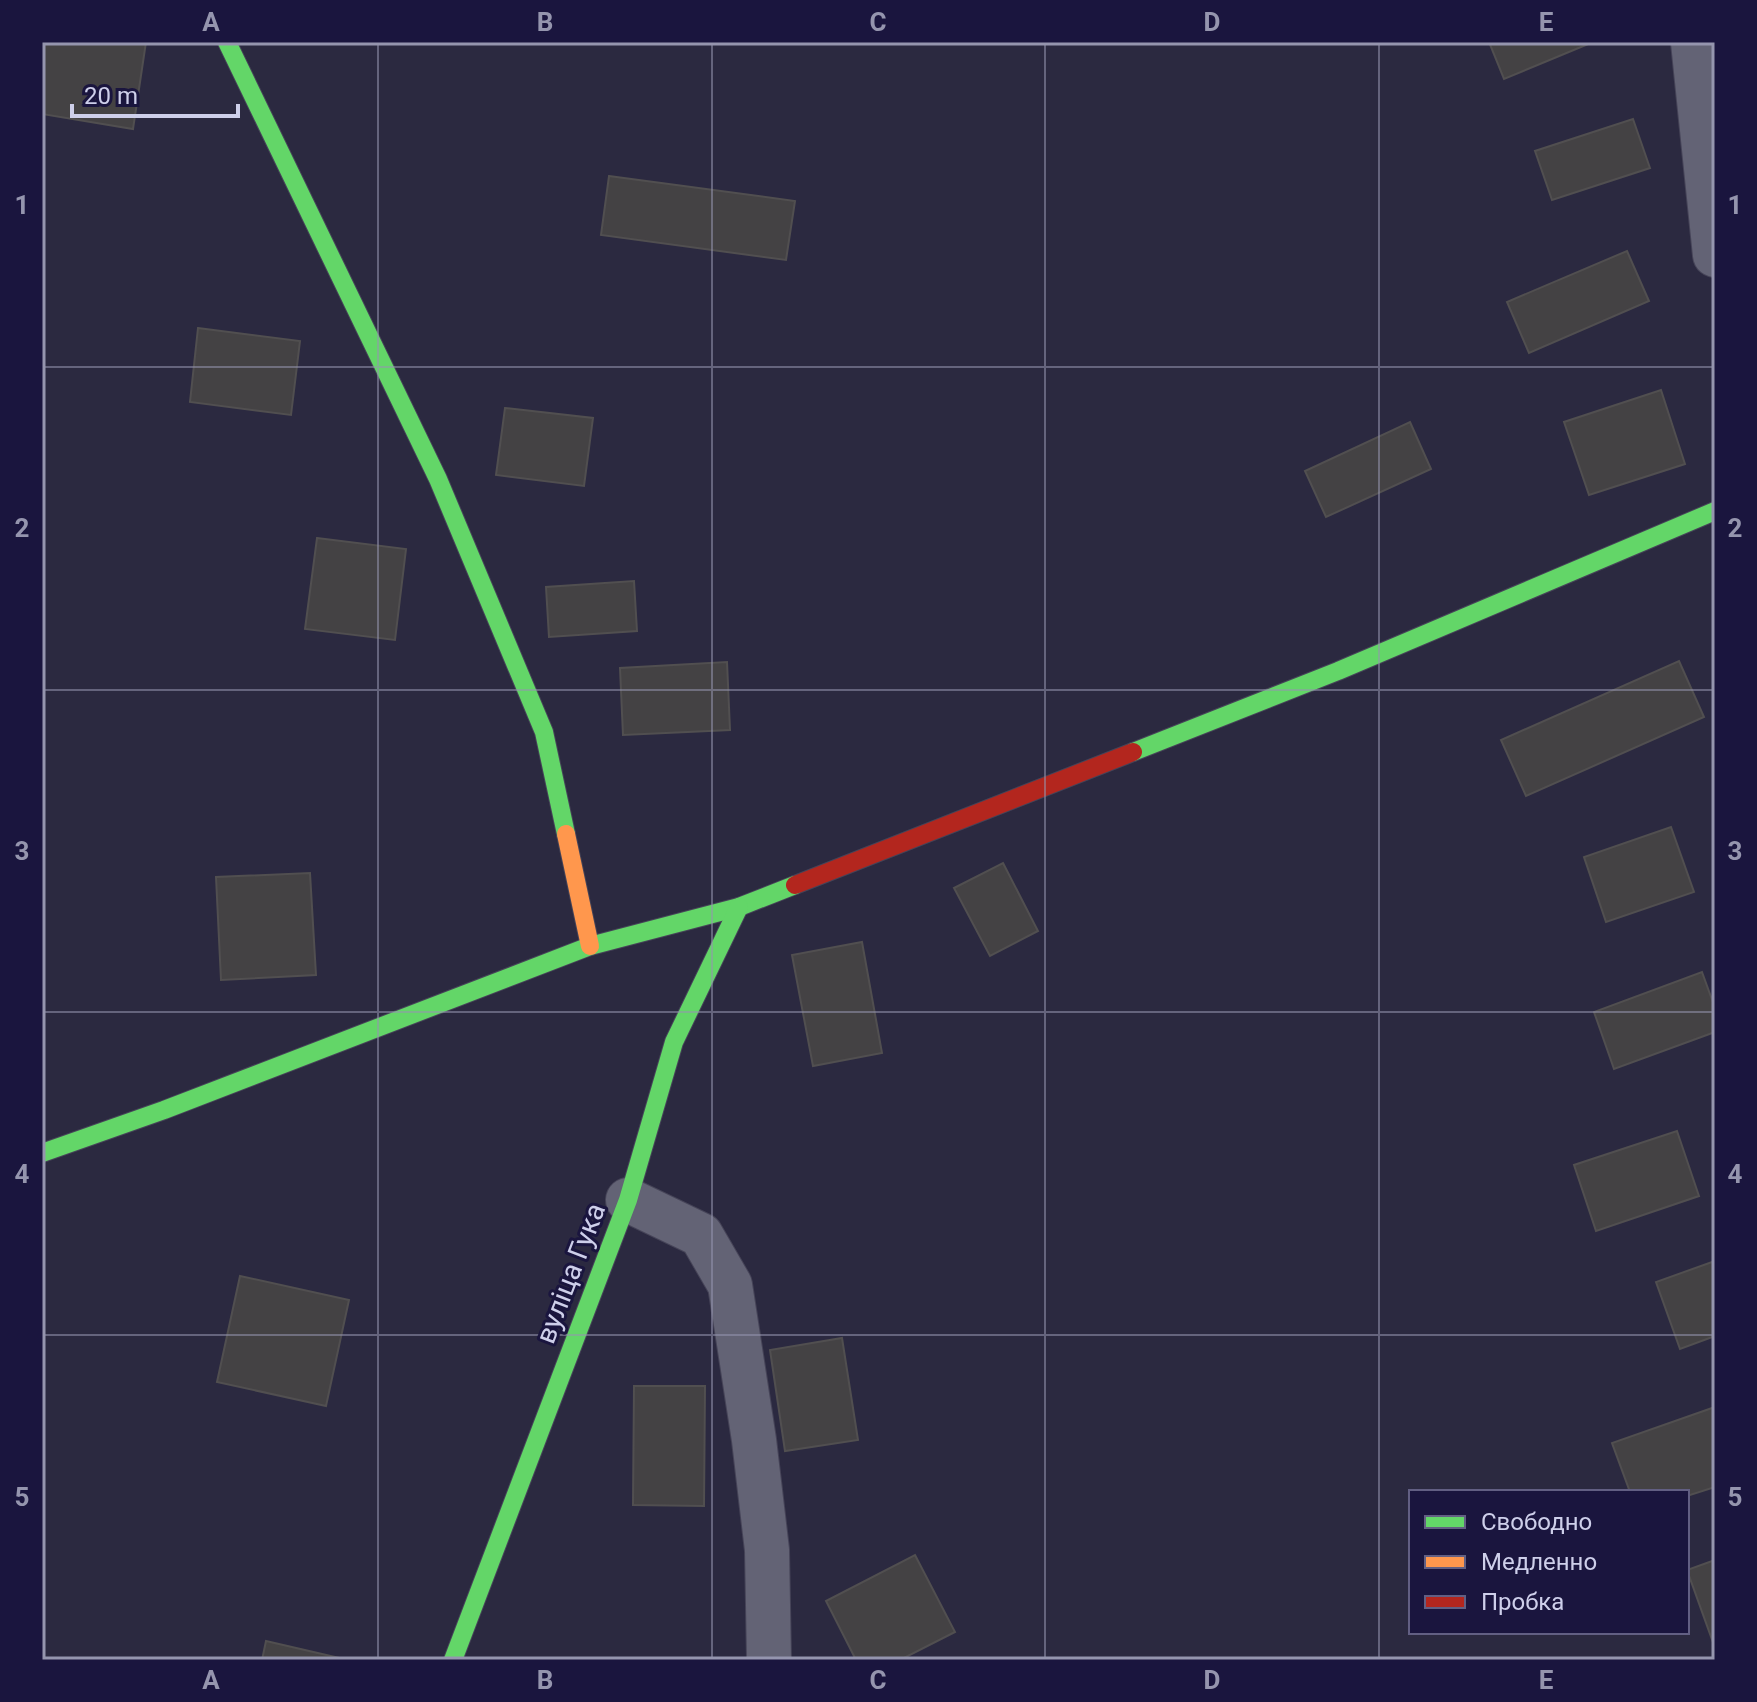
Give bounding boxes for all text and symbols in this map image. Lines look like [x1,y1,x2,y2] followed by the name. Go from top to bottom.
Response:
[202,7,220,37] text: A
[537,7,553,37] text: B
[869,7,887,37] text: C
[1204,7,1220,37] text: D
[1539,7,1554,37] text: E
[72,68,238,118] scale bar
[84,82,138,110] text: 20 m
[15,190,29,220] text: 1
[1728,190,1742,220] text: 1
[15,513,29,543] text: 2
[1728,513,1742,543] text: 2
[15,836,29,866] text: 3
[1728,836,1742,866] text: 3
[15,1159,30,1189] text: 4
[1728,1159,1743,1189] text: 4
[529,1198,612,1348] street label: вуліца Гука
[15,1482,29,1512] text: 5
[1728,1482,1742,1512] text: 5
[1409,1490,1689,1634] legend
[1481,1508,1592,1536] text: Свободно
[1481,1548,1597,1576] text: Медленно
[1481,1588,1564,1616] text: Пробка
[202,1665,220,1695] text: A
[537,1665,553,1695] text: B
[869,1665,887,1695] text: C
[1204,1665,1220,1695] text: D
[1539,1665,1554,1695] text: E

